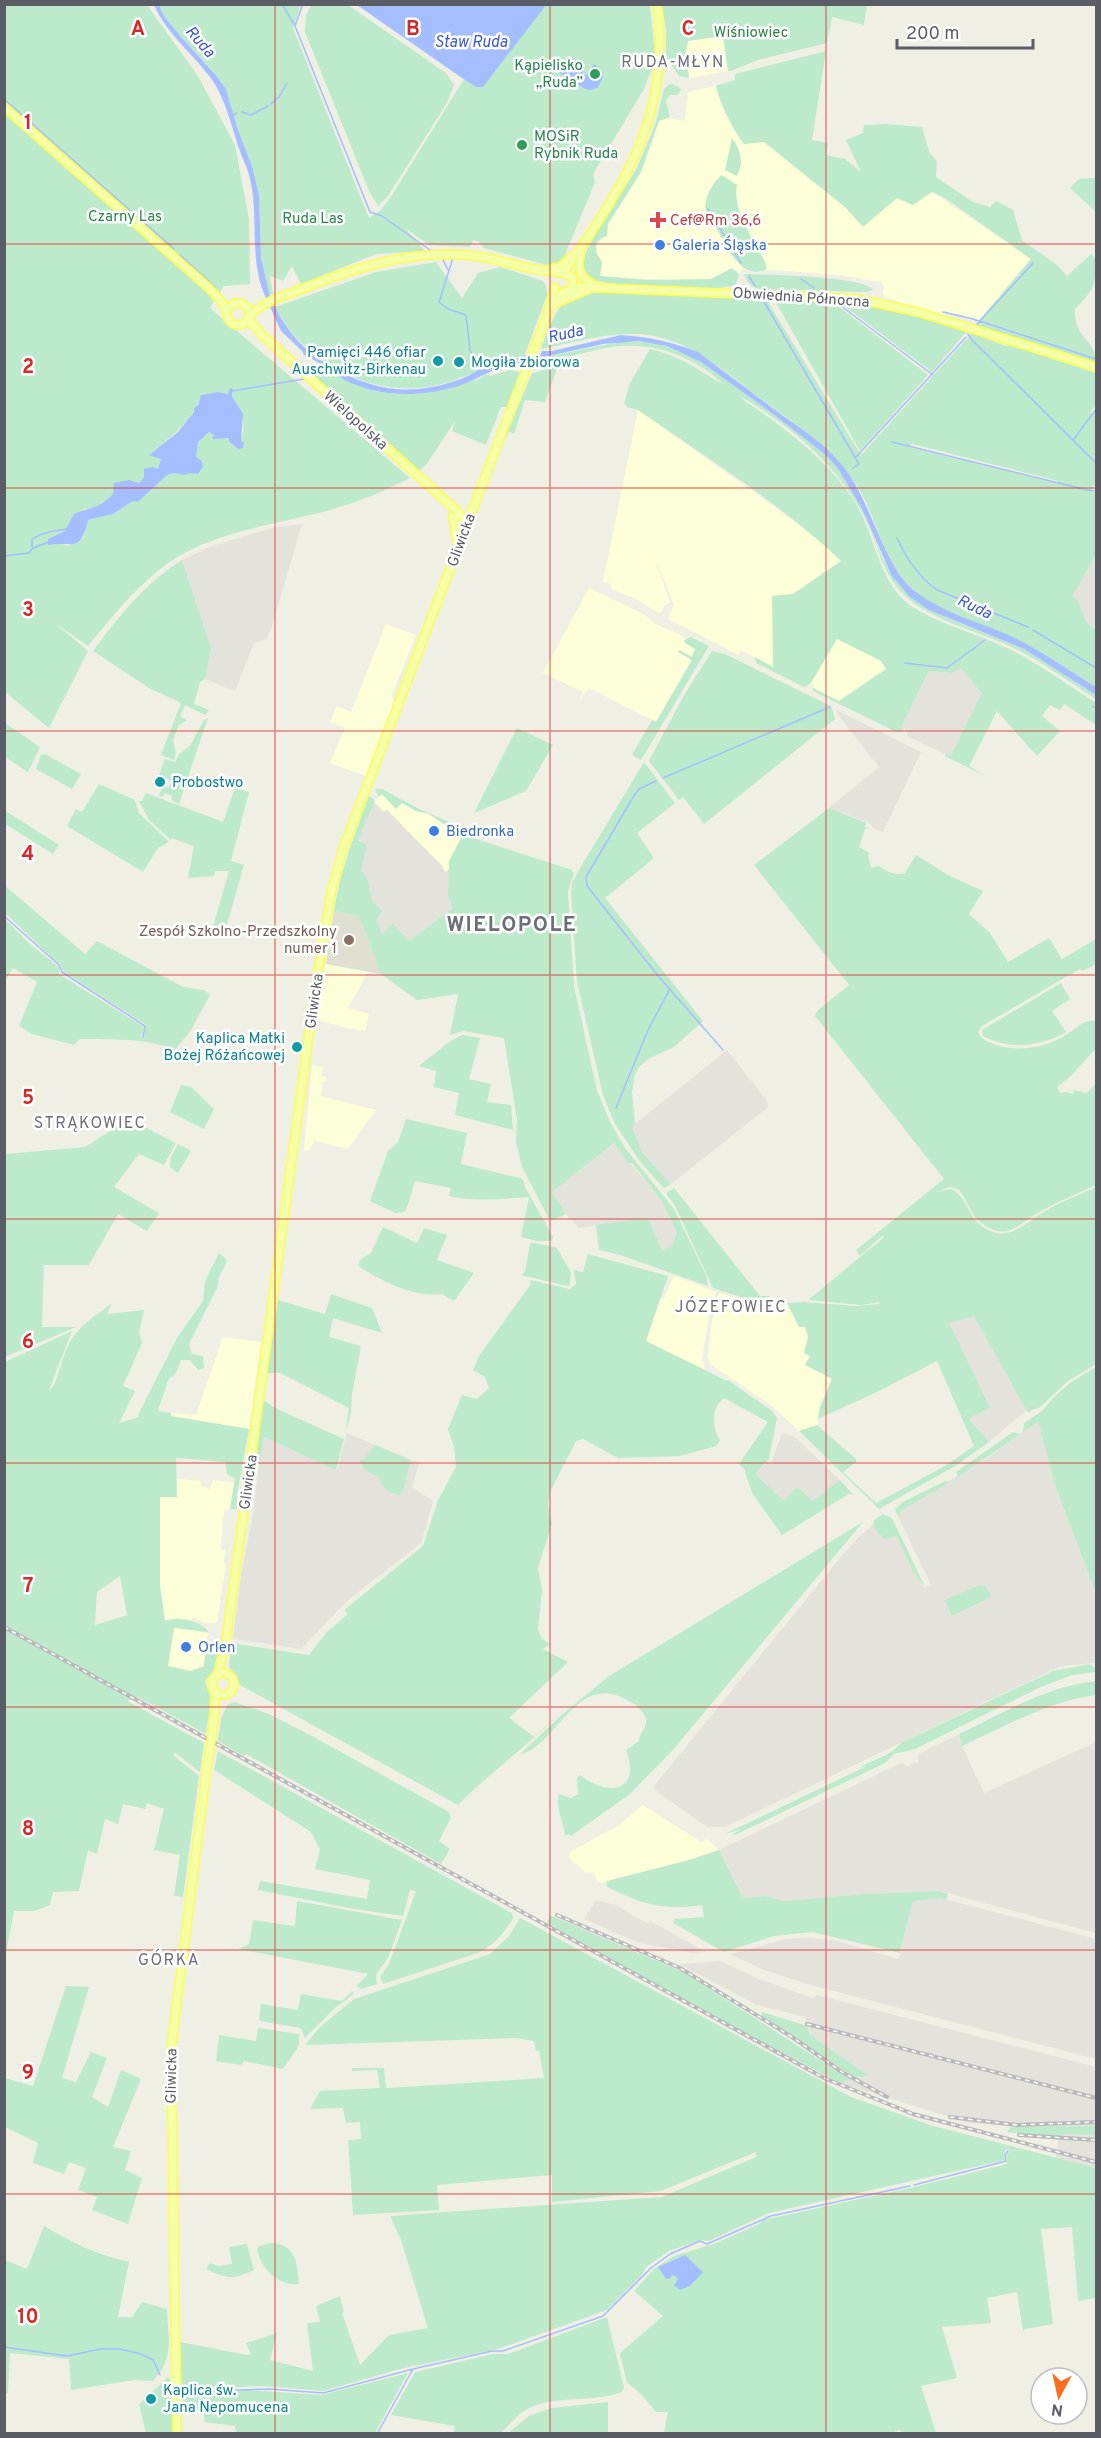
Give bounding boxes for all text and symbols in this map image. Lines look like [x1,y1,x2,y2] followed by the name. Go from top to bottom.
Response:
[897,12,1034,50] scale bar
[131,17,145,43] text: A
[406,17,420,43] text: B
[682,17,694,43] text: C
[180,22,219,63] water label: Ruda
[906,23,959,46] text: 200 m
[714,24,788,43] park label: Wiśniowiec
[435,33,508,53] water label: Staw Ruda
[621,53,725,73] district label: RUDA-MŁYN
[514,57,583,93] place label: Kąpielisko „Ruda”
[588,67,602,81] marker: Kąpielisko „Ruda”
[24,111,32,137] text: 1
[534,128,618,164] place label: MOSiR Rybnik Ruda
[515,138,529,152] marker: MOSiR Rybnik Ruda
[88,208,162,227] park label: Czarny Las
[282,210,344,229] park label: Ruda Las
[670,212,761,231] place label: Cef@Rm 36,6
[651,213,665,227] marker: Cef@Rm 36,6
[672,235,767,256] place label: Galeria Śląska
[653,238,667,252] marker: Galeria Śląska
[732,284,870,313] street label: Obwiednia Północna
[546,321,586,349] water label: Ruda
[291,344,426,380] place label: Pamięci 446 ofiar Auschwitz-Birkenau
[431,354,445,368] marker: Pamięci 446 ofiar Auschwitz-Birkenau
[471,354,580,373] place label: Mogiła zbiorowa
[22,355,34,381] text: 2
[452,355,466,369] marker: Mogiła zbiorowa
[319,387,391,455] street label: Wielopolska
[444,511,481,570] street label: Gliwicka
[954,591,995,625] water label: Ruda
[22,598,34,624] text: 3
[172,774,243,793] place label: Probostwo
[153,775,167,789] marker: Probostwo
[446,823,514,842] place label: Biedronka
[427,824,441,838] marker: Biedronka
[22,842,34,868] text: 4
[447,912,577,939] district label: WIELOPOLE
[139,923,337,959] place label: Zespół Szkolno-Przedszkolny numer 1
[342,933,356,947] marker: Zespół Szkolno-Przedszkolny numer 1
[302,972,329,1030] street label: Gliwicka
[164,1030,285,1066] place label: Kaplica Matki Bożej Różańcowej
[290,1040,304,1054] marker: Kaplica Matki Bożej Różańcowej
[22,1086,34,1112] text: 5
[34,1114,146,1134] district label: STRĄKOWIEC
[675,1296,787,1318] district label: JÓZEFOWIEC
[22,1330,34,1356] text: 6
[236,1453,263,1511] street label: Gliwicka
[23,1574,33,1600] text: 7
[198,1639,235,1658] place label: Orlen
[179,1640,193,1654] marker: Orlen
[22,1817,34,1843] text: 8
[138,1949,200,1971] district label: GÓRKA
[163,2048,182,2104] street label: Gliwicka
[22,2061,34,2087] text: 9
[17,2305,39,2331] text: 10
[1029,2366,1089,2426] north arrow
[163,2382,288,2418] place label: Kaplica św. Jana Nepomucena
[144,2392,158,2406] marker: Kaplica św. Jana Nepomucena
[1050,2398,1064,2420] text: N

